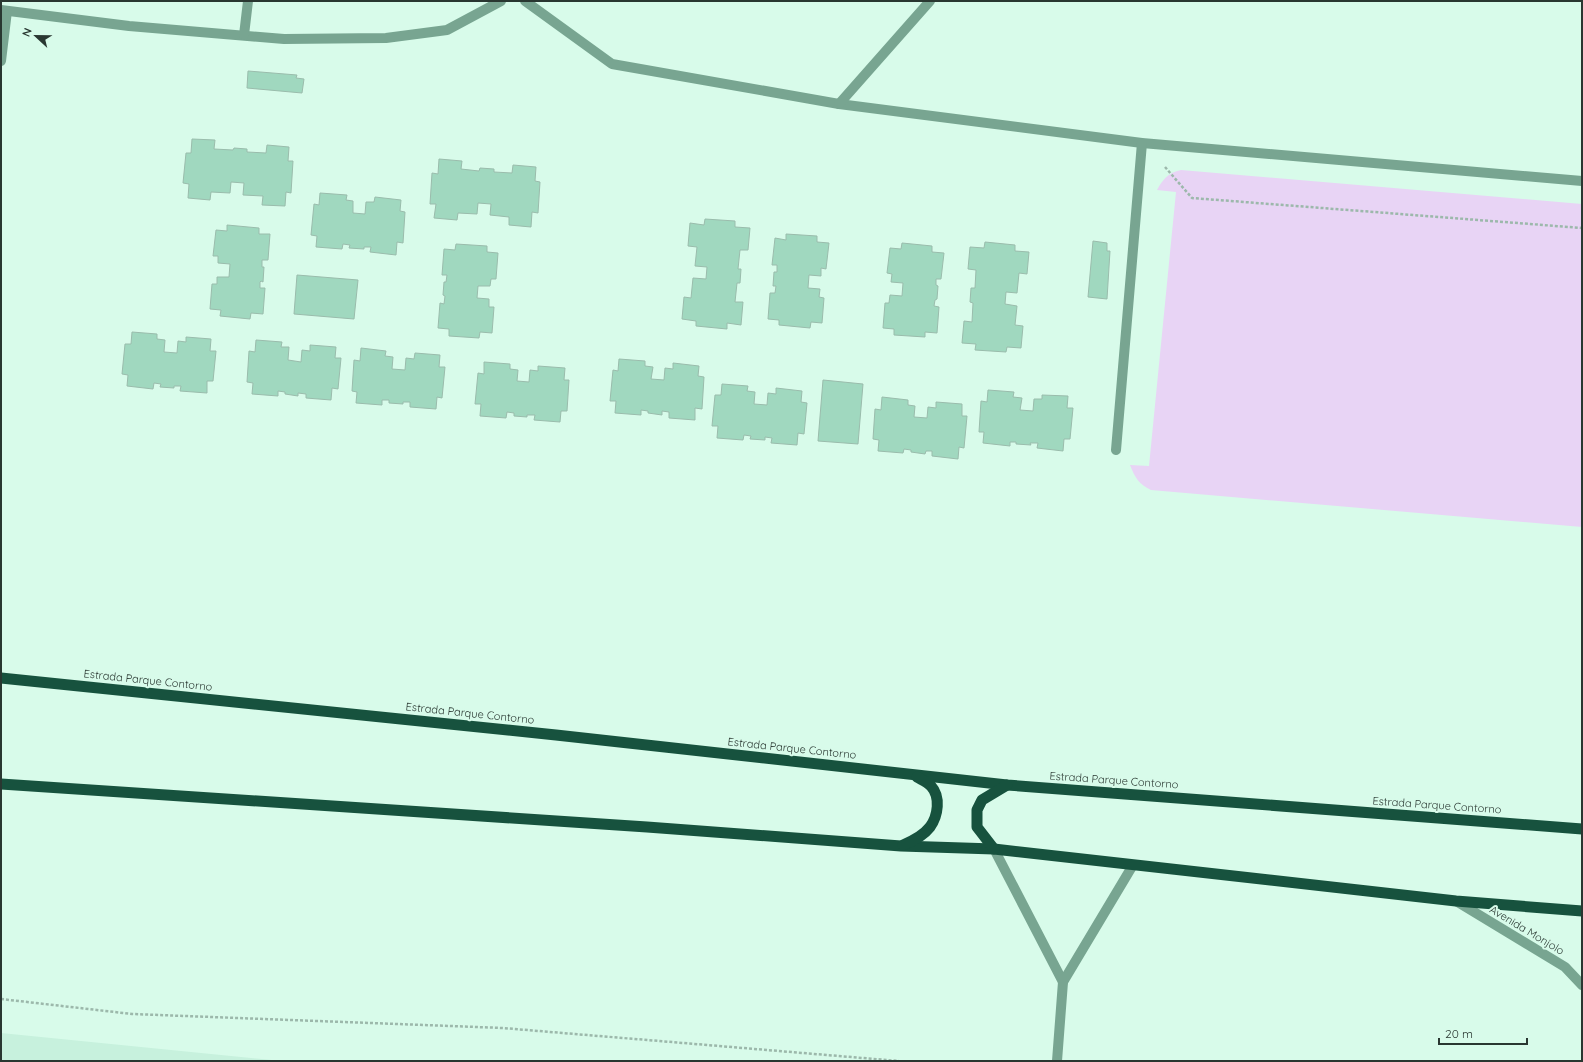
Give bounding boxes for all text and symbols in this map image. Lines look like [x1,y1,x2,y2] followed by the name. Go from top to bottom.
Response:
[16,16,56,56] north arrow
[19,26,35,39] text: N
[83,666,213,694] street label: Estrada Parque Contorno
[405,699,535,727] street label: Estrada Parque Contorno
[727,734,857,762] street label: Estrada Parque Contorno
[1049,769,1179,792] street label: Estrada Parque Contorno
[1372,794,1502,817] street label: Estrada Parque Contorno
[1487,902,1567,958] street label: Avenida Monjolo
[1439,1020,1527,1046] scale bar
[1445,1026,1473,1041] text: 20 m

